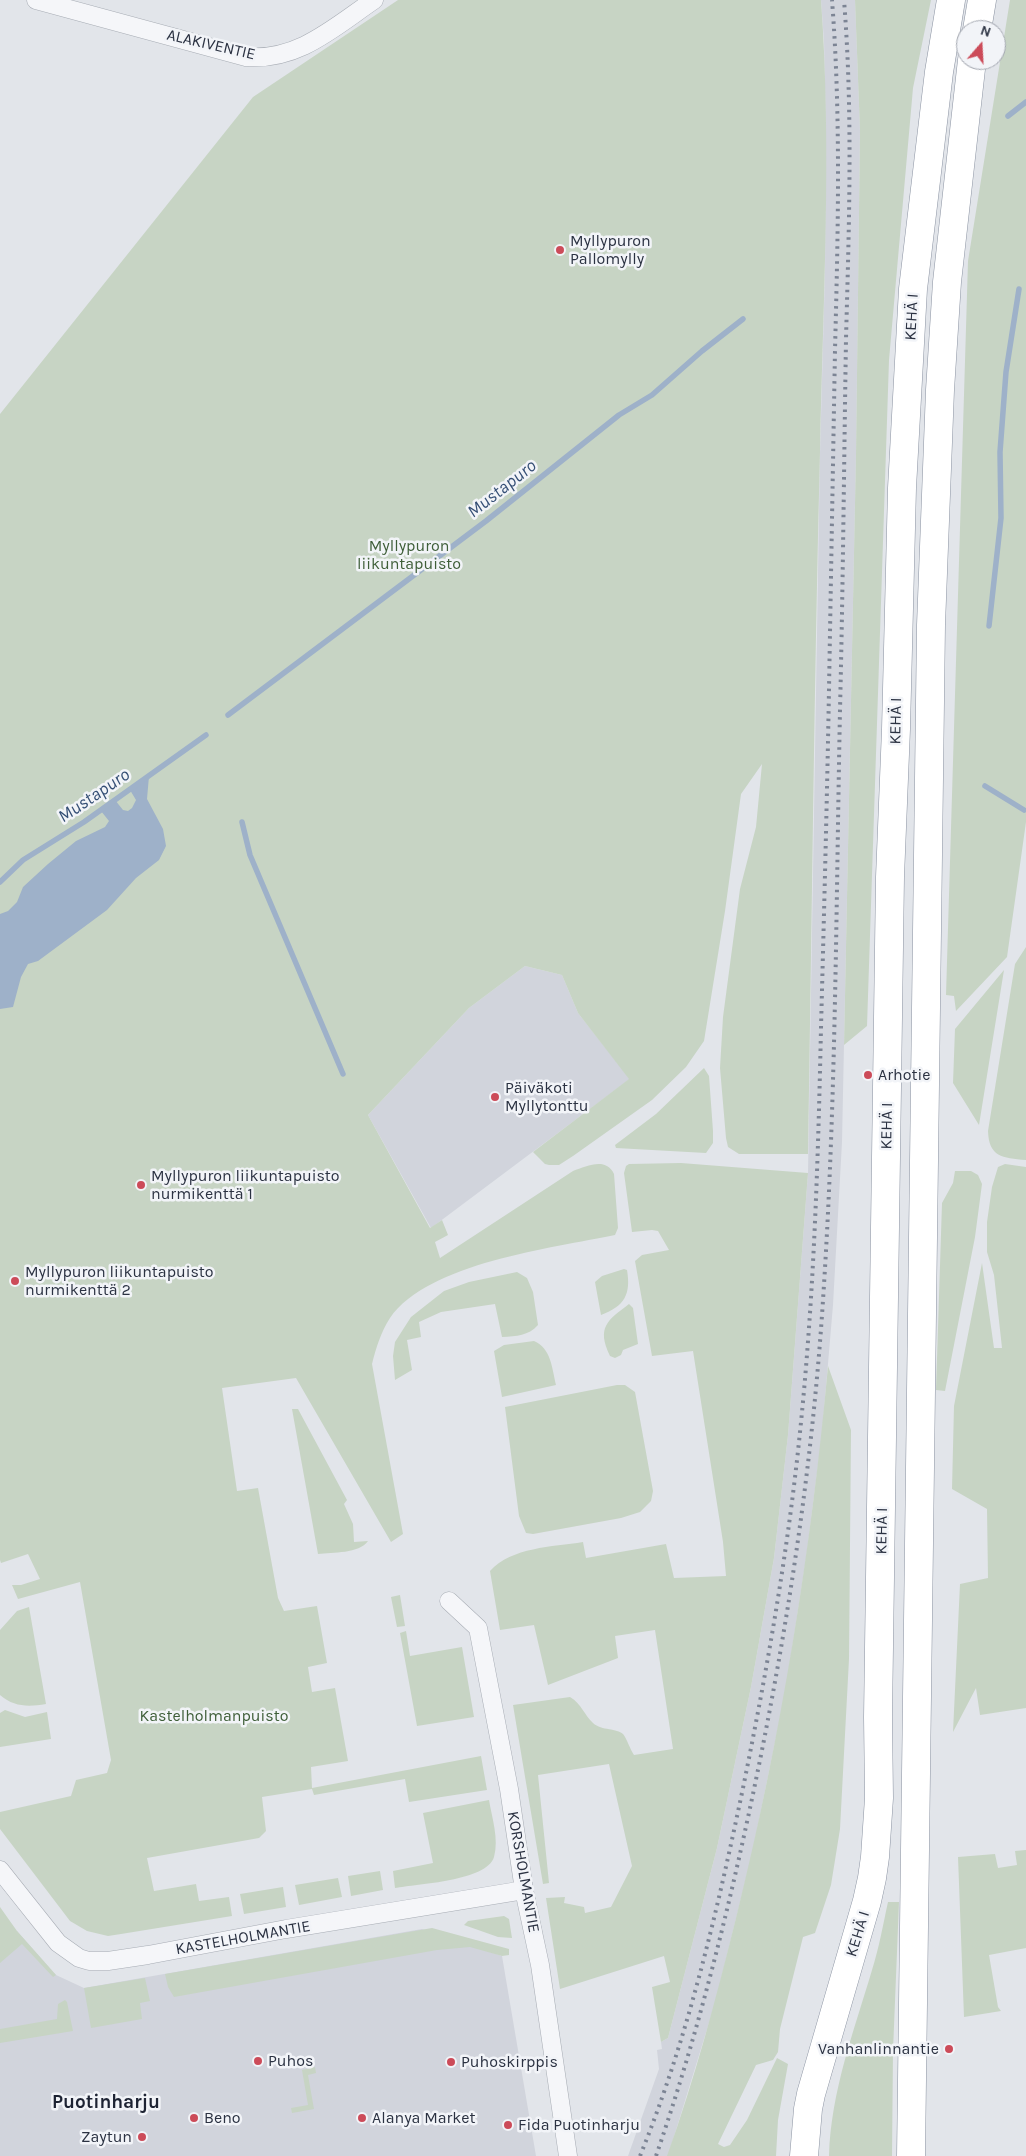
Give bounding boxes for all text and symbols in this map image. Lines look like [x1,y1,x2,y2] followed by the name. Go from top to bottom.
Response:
[956,20,1006,70] north arrow
[978,22,993,41] text: N
[165,25,257,65] street label: ALAKIVENTIE
[570,231,651,269] place label: Myllypuron Pallomylly
[554,244,566,256] marker: Myllypuron Pallomylly
[901,293,923,341] street label: KEHÄ I
[463,455,541,523] water label: Mustapuro
[357,536,461,574] park label: Myllypuron liikuntapuisto
[886,697,906,745] street label: KEHÄ I
[54,764,134,828] water label: Mustapuro
[878,1065,930,1085] place label: Arhotie
[862,1069,874,1081] marker: Arhotie
[505,1078,589,1116] place label: Päiväkoti Myllytonttu
[489,1091,501,1103] marker: Päiväkoti Myllytonttu
[877,1102,897,1150] street label: KEHÄ I
[151,1166,340,1204] place label: Myllypuron liikuntapuisto nurmikenttä 1
[135,1179,147,1191] marker: Myllypuron liikuntapuisto nurmikenttä 1
[25,1262,214,1300] place label: Myllypuron liikuntapuisto nurmikenttä 2
[9,1275,21,1287] marker: Myllypuron liikuntapuisto nurmikenttä 2
[872,1507,892,1555] street label: KEHÄ I
[140,1706,288,1726] park label: Kastelholmanpuisto
[503,1810,543,1934] street label: KORSHOLMANTIE
[842,1909,874,1959] street label: KEHÄ I
[174,1917,312,1959] street label: KASTELHOLMANTIE
[818,2039,939,2059] place label: Vanhanlinnantie
[943,2043,955,2055] marker: Vanhanlinnantie
[268,2051,313,2071] place label: Puhos
[461,2052,558,2072] place label: Puhoskirppis
[252,2055,264,2067] marker: Puhos
[445,2056,457,2068] marker: Puhoskirppis
[52,2092,160,2114] district label: Puotinharju
[204,2108,241,2128] place label: Beno
[372,2108,476,2128] place label: Alanya Market
[188,2112,200,2124] marker: Beno
[356,2112,368,2124] marker: Alanya Market
[518,2115,640,2135] place label: Fida Puotinharju
[502,2119,514,2131] marker: Fida Puotinharju
[81,2127,132,2147] place label: Zaytun
[136,2131,148,2143] marker: Zaytun

